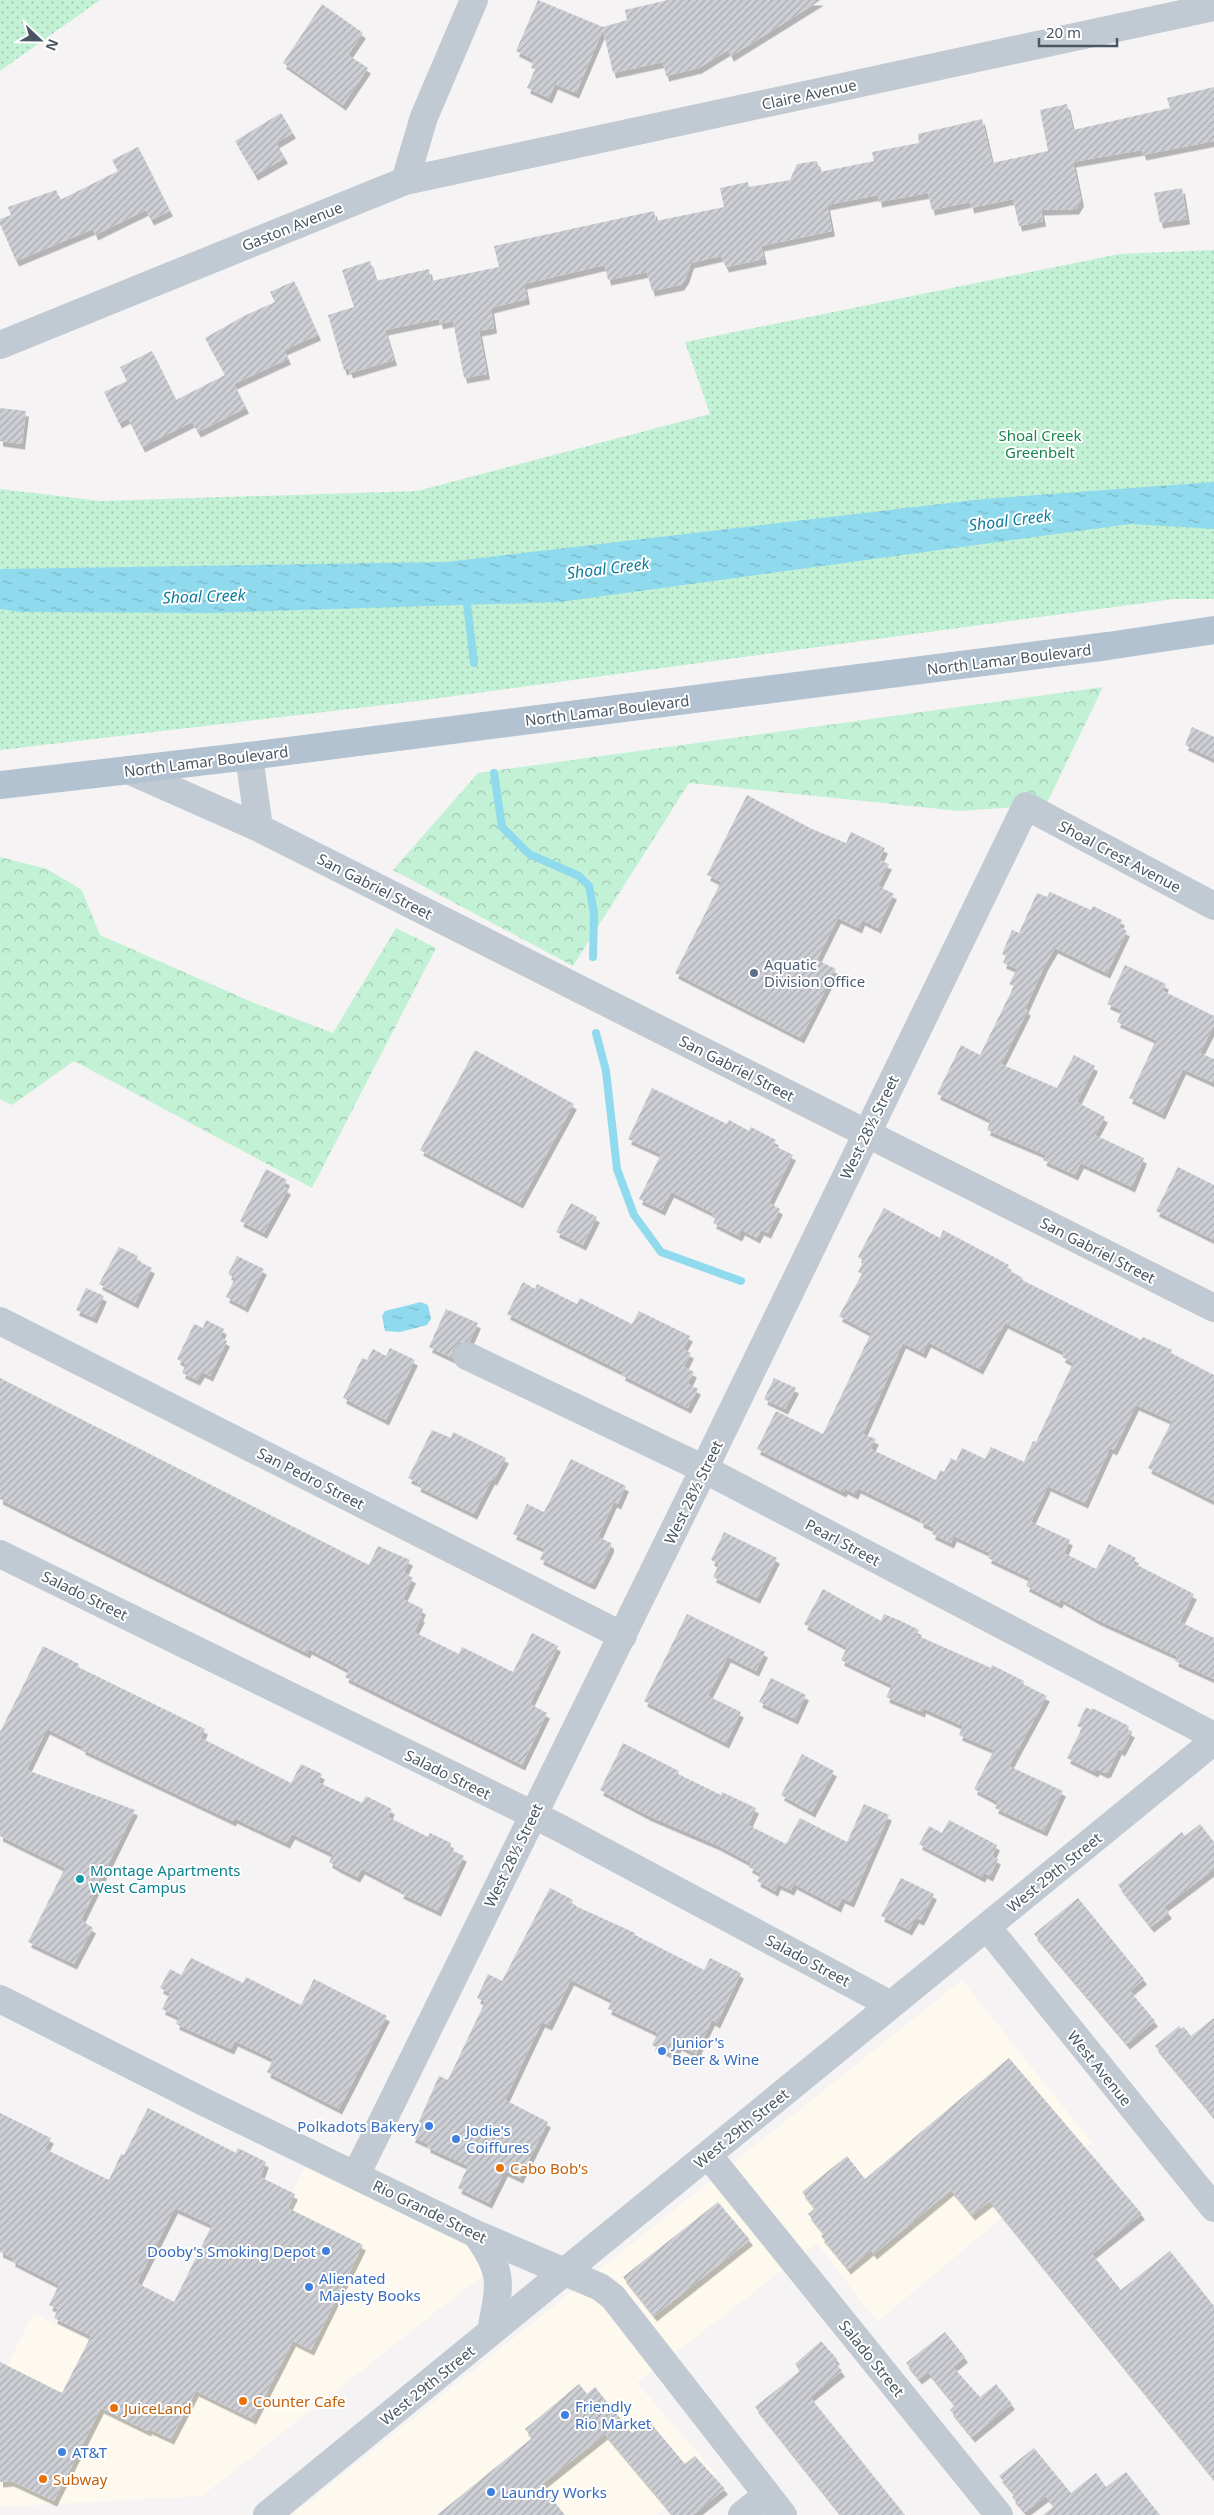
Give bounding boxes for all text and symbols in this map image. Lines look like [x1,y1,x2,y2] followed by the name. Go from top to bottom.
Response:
[15,15,65,65] north arrow
[1039,15,1116,47] scale bar
[1046,22,1081,42] text: 20 m
[42,36,63,54] text: N
[760,74,858,114] street label: Claire Avenue
[239,197,345,255] street label: Gaston Avenue
[998,425,1082,462] park label: Shoal Creek Greenbelt
[967,504,1054,536] water label: Shoal Creek
[565,552,652,584] water label: Shoal Creek
[162,584,247,608] water label: Shoal Creek
[926,639,1092,679] street label: North Lamar Boulevard
[524,690,690,730] street label: North Lamar Boulevard
[123,741,289,781] street label: North Lamar Boulevard
[1055,815,1185,897] street label: Shoal Crest Avenue
[314,848,436,924] street label: San Gabriel Street
[764,954,865,991] place label: Aquatic Division Office
[748,967,760,979] marker: Aquatic Division Office
[676,1030,798,1106] street label: San Gabriel Street
[835,1071,903,1182] street label: West 28½ Street
[1037,1212,1159,1288] street label: San Gabriel Street
[659,1436,727,1547] street label: West 28½ Street
[254,1442,368,1514] street label: San Pedro Street
[802,1514,884,1570] street label: Pearl Street
[39,1566,132,1625] street label: Salado Street
[402,1745,495,1804] street label: Salado Street
[479,1799,547,1910] street label: West 28½ Street
[1003,1827,1106,1916] street label: West 29th Street
[90,1860,241,1897] place label: Montage Apartments West Campus
[74,1873,86,1885] marker: Montage Apartments West Campus
[762,1929,854,1991] street label: Salado Street
[1064,2026,1136,2110] street label: West Avenue
[670,2032,759,2069] place label: Junior's Beer & Wine
[656,2045,668,2057] marker: Junior's Beer & Wine
[690,2083,793,2172] street label: West 29th Street
[297,2116,419,2136] place label: Polkadots Bakery
[423,2120,435,2132] marker: Polkadots Bakery
[464,2120,530,2157] place label: Jodie's Coiffures
[450,2133,462,2145] marker: Jodie's Coiffures
[510,2158,588,2178] place label: Cabo Bob's
[494,2162,506,2174] marker: Cabo Bob's
[370,2175,491,2247] street label: Rio Grande Street
[147,2241,317,2261] place label: Dooby's Smoking Depot
[320,2245,332,2257] marker: Dooby's Smoking Depot
[319,2268,421,2305] place label: Alienated Majesty Books
[303,2281,315,2293] marker: Alienated Majesty Books
[835,2316,909,2401] street label: Salado Street
[376,2340,479,2429] street label: West 29th Street
[253,2391,346,2411] place label: Counter Cafe
[237,2395,249,2407] marker: Counter Cafe
[575,2396,652,2433] place label: Friendly Rio Market
[122,2398,192,2418] place label: JuiceLand
[108,2402,120,2414] marker: JuiceLand
[559,2409,571,2421] marker: Friendly Rio Market
[72,2442,108,2462] place label: AT&T
[56,2446,68,2458] marker: AT&T
[53,2469,108,2489] place label: Subway
[37,2473,49,2485] marker: Subway
[501,2482,607,2502] place label: Laundry Works
[485,2486,497,2498] marker: Laundry Works

